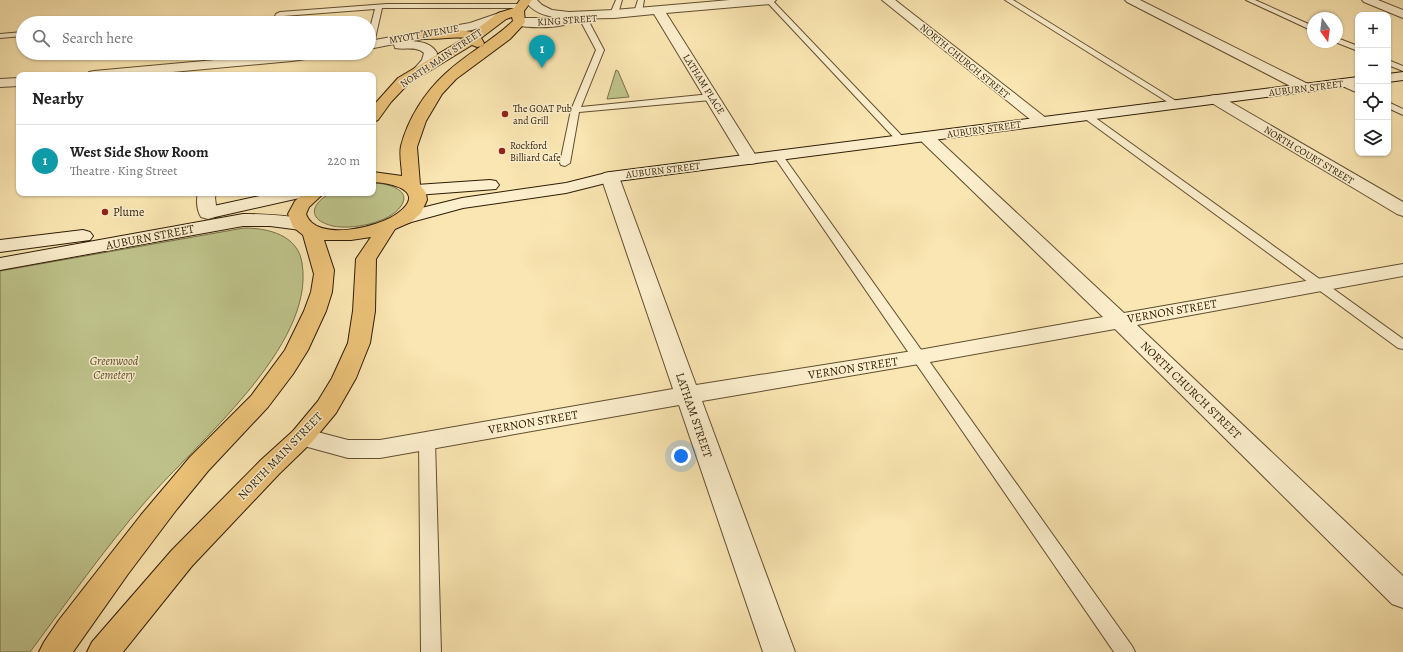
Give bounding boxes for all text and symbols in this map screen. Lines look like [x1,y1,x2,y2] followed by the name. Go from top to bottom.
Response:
[537,11,598,29] street label: KING STREET
[1307,12,1343,48] north arrow
[1355,12,1391,156] map controls
[1355,12,1391,48] button: +
[16,16,376,60] search box
[388,21,460,47] street label: MYOTT AVENUE
[917,21,1013,102] street label: NORTH CHURCH STREET
[397,25,485,90] street label: NORTH MAIN STREET
[30,27,52,49] icon: search
[62,28,133,48] text: Search here
[529,35,555,68] pin: 1
[1355,48,1391,84] button: −
[680,51,728,117] street label: LATHAM PLACE
[1267,77,1344,99] street label: AUBURN STREET
[1355,84,1391,120] button: locate
[32,87,83,110] text: Nearby
[513,102,572,127] place label: The GOAT Pub and Grill
[500,109,510,119] marker: The GOAT Pub and Grill
[945,117,1022,141] street label: AUBURN STREET
[1355,120,1391,156] button: layers
[1262,123,1357,187] street label: NORTH COURT STREET
[510,139,561,164] place label: Rockford Billiard Cafe
[70,142,209,162] text: West Side Show Room
[497,146,507,156] marker: Rockford Billiard Cafe
[43,152,47,169] text: 1
[327,152,360,169] text: 220 m
[624,159,701,181] street label: AUBURN STREET
[70,162,177,179] text: Theatre · King Street
[113,204,144,220] place label: Plume
[100,207,110,217] marker: Plume
[103,221,196,254] street label: AUBURN STREET
[1125,295,1218,327] street label: VERNON STREET
[1137,338,1245,443] street label: NORTH CHURCH STREET
[90,353,139,383] park label: Greenwood Cemetery
[806,353,899,383] street label: VERNON STREET
[672,370,716,460] street label: LATHAM STREET
[486,406,579,438] street label: VERNON STREET
[234,408,326,503] street label: NORTH MAIN STREET
[671,446,691,466] your location

